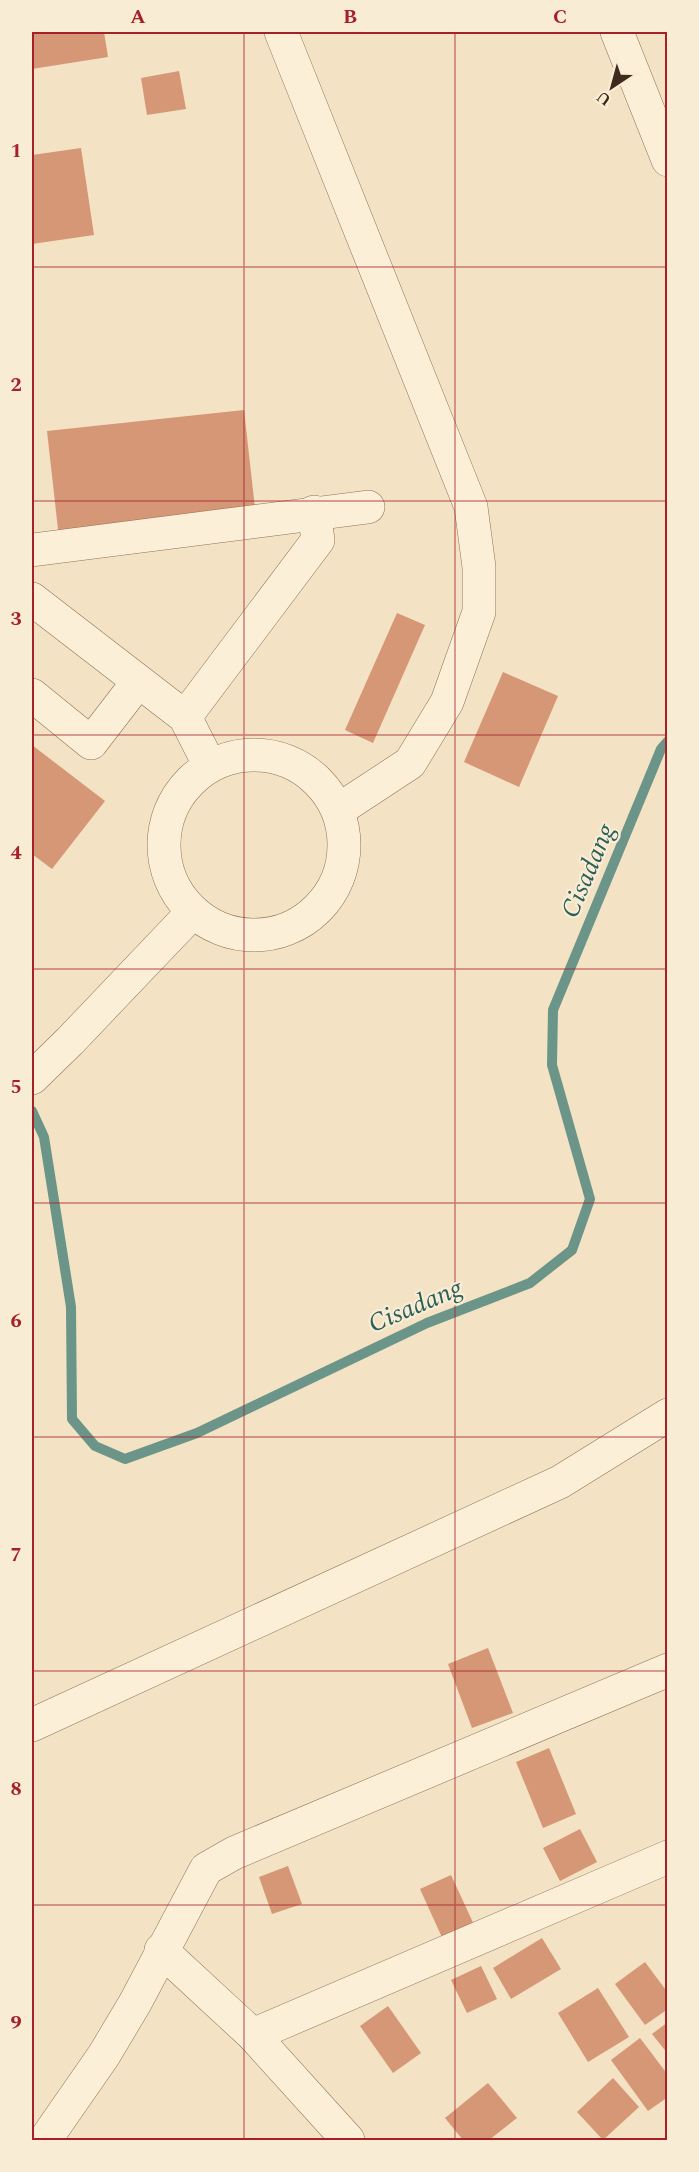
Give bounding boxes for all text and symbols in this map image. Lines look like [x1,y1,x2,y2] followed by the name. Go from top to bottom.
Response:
[130,2,146,32] text: A
[343,2,357,32] text: B
[553,2,567,32] text: C
[582,57,642,117] north arrow
[591,85,616,112] text: U
[10,136,22,166] text: 1
[10,370,22,400] text: 2
[10,604,22,634] text: 3
[550,816,626,924] water label: Cisadang
[10,838,22,868] text: 4
[10,1072,22,1102] text: 5
[362,1268,470,1344] water label: Cisadang
[10,1306,22,1336] text: 6
[10,1540,22,1570] text: 7
[10,1774,22,1804] text: 8
[10,2008,22,2038] text: 9

